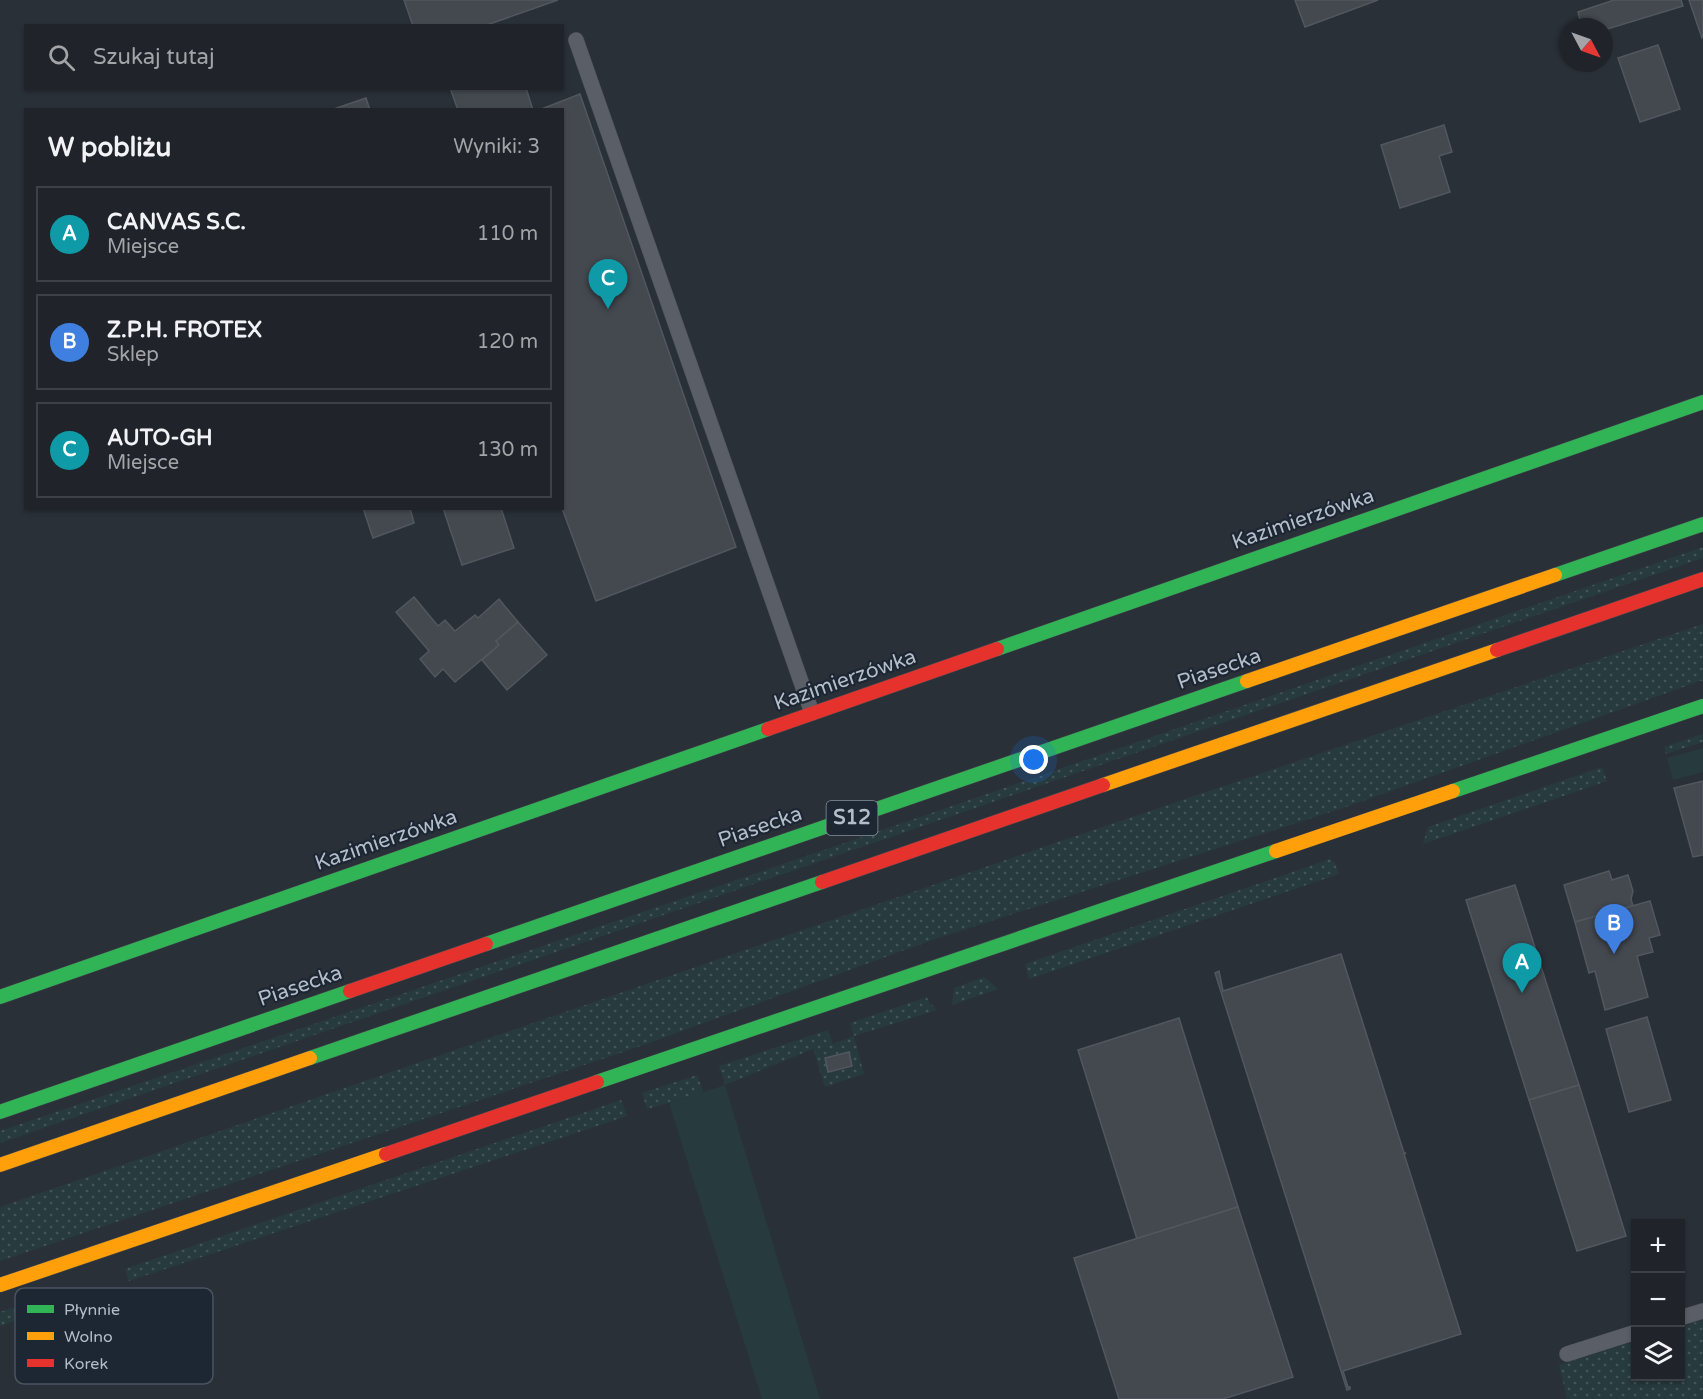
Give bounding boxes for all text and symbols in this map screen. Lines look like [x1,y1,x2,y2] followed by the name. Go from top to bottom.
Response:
[1559,18,1613,72] north arrow
[24,24,564,90] search box
[45,41,78,74] icon: search
[93,44,215,70] text: Szukaj tutaj
[48,132,171,163] text: W pobliżu
[453,135,540,159] text: Wyniki: 3
[107,209,246,235] text: CANVAS S.C.
[62,222,77,246] text: A
[477,222,538,246] text: 110 m
[107,235,179,259] text: Miejsce
[588,260,628,309] pin: C
[107,317,262,343] text: Z.P.H. FROTEX
[63,330,76,354] text: B
[477,330,538,354] text: 120 m
[107,343,159,367] text: Sklep
[107,425,213,451] text: AUTO-GH
[63,438,76,462] text: C
[477,438,538,462] text: 130 m
[107,451,179,475] text: Miejsce
[1229,483,1377,555] street label: Kazimierzówka
[1174,643,1264,695] street label: Piasecka
[771,644,919,716] street label: Kazimierzówka
[1019,745,1048,774] your location
[715,801,805,853] street label: Piasecka
[826,801,878,835] road number: S12
[312,804,460,876] street label: Kazimierzówka
[1594,904,1634,954] pin: B
[1502,944,1541,993] pin: A
[255,960,345,1012] street label: Piasecka
[1631,1219,1685,1381] map controls
[1631,1219,1685,1273] button: +
[1631,1273,1685,1327] button: −
[15,1288,213,1384] legend
[64,1300,120,1320] text: Płynnie
[64,1327,113,1347] text: Wolno
[1631,1327,1685,1381] button: layers
[64,1354,108,1374] text: Korek

